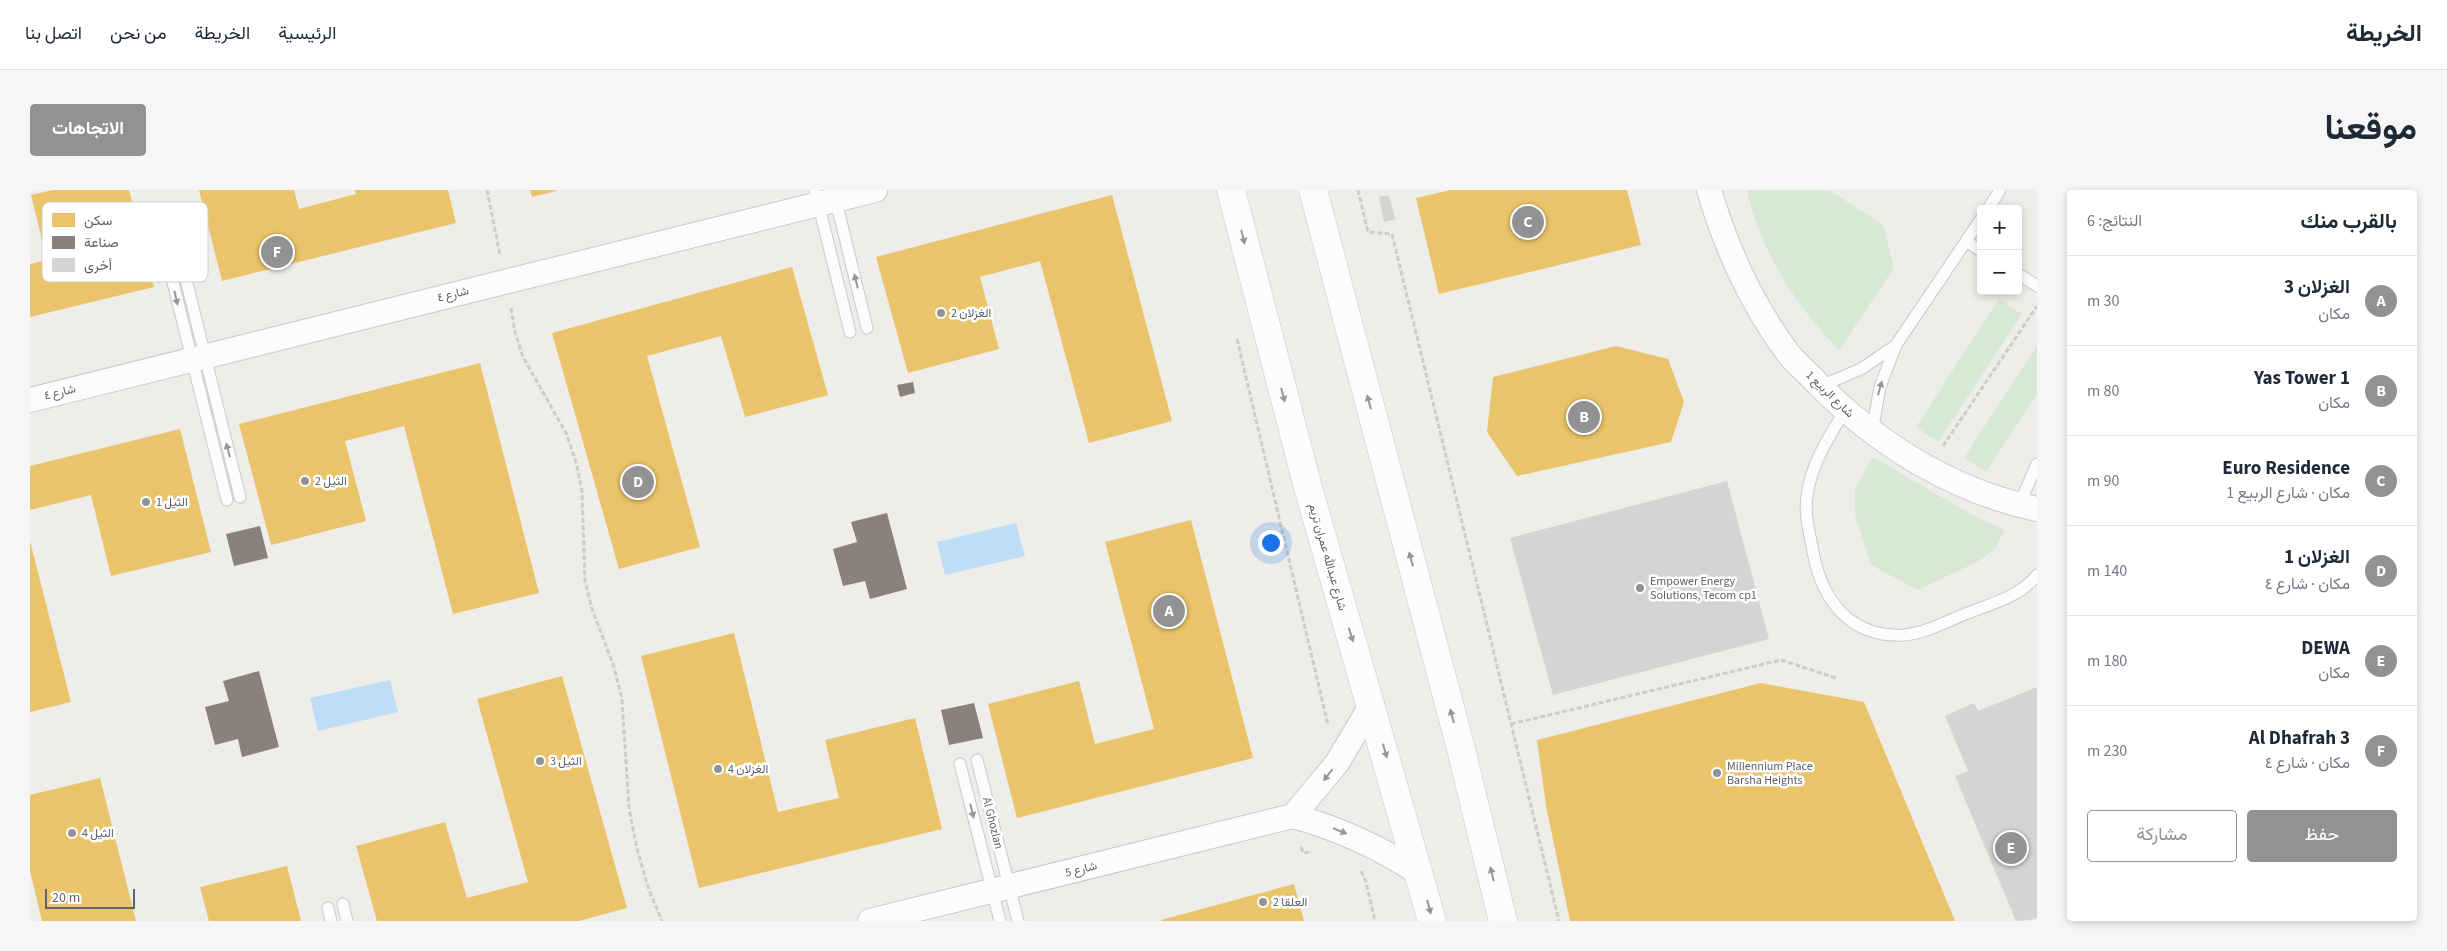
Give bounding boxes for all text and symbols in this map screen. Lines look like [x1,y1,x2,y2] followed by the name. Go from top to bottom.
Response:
[2346,16,2422,51] text: الخريطة
[25,21,82,46] text: اتصل بنا
[110,21,167,46] text: من نحن
[195,21,250,46] text: الخريطة
[278,21,336,46] text: الرئيسية
[2324,103,2417,153] text: موقعنا
[30,104,146,156] button: الاتجاهات
[42,202,208,282] legend
[1512,203,1544,241] pin: C
[1977,205,2022,295] map controls
[1977,205,2022,250] button: +
[2301,206,2397,236] text: بالقرب منك
[2087,210,2142,232] text: النتائج: 6
[84,211,112,231] text: سكن
[1239,230,1247,245] one-way arrow
[84,233,119,253] text: صناعة
[261,233,293,271] pin: F
[1977,250,2022,295] button: −
[84,256,112,276] text: أخرى
[852,274,860,289] one-way arrow
[2284,274,2350,301] text: الغزلان 3
[435,282,471,307] street label: شارع ٤
[2087,290,2119,312] text: 30 m
[2376,290,2386,312] text: A
[172,291,180,306] one-way arrow
[2318,303,2350,325] text: مكان
[951,305,991,322] place label: الغزلان 2
[935,307,947,319] marker: الغزلان 2
[2254,365,2350,392] text: Yas Tower 1
[1802,367,1858,422] street label: شارع الربيع 1
[42,380,78,405] street label: شارع ٤
[1877,380,1885,395] one-way arrow
[2087,380,2119,402] text: 80 m
[2376,380,2386,402] text: B
[1279,387,1287,402] one-way arrow
[2318,392,2350,414] text: مكان
[1365,394,1373,409] one-way arrow
[1568,398,1600,436] pin: B
[224,442,232,457] one-way arrow
[2222,455,2350,482] text: Euro Residence
[622,463,654,501] pin: D
[2087,470,2119,492] text: 90 m
[2376,470,2386,492] text: C
[315,473,347,490] place label: الثيل 2
[299,475,311,487] marker: الثيل 2
[2226,482,2350,504] text: مكان · شارع الربيع 1
[156,494,188,511] place label: الثيل 1
[140,496,152,508] marker: الثيل 1
[1304,502,1351,613] street label: شارع عبدالله عمران تريم
[1258,530,1284,556] your location
[2284,544,2350,571] text: الغزلان 1
[1407,551,1415,566] one-way arrow
[2087,560,2127,582] text: 140 m
[2376,560,2386,582] text: D
[1650,573,1757,604] place label: Empower Energy Solutions, Tecom cp1
[2265,573,2350,595] text: مكان · شارع ٤
[1634,582,1646,594] marker: Empower Energy Solutions, Tecom cp1
[1153,592,1185,630] pin: A
[1348,628,1356,643] one-way arrow
[2301,635,2350,662] text: DEWA
[2087,650,2127,672] text: 180 m
[2377,650,2385,672] text: E
[2318,662,2350,684] text: مكان
[1448,708,1456,723] one-way arrow
[2249,725,2350,752] text: Al Dhafrah 3
[2087,740,2127,762] text: 230 m
[2377,740,2385,762] text: F
[1381,743,1389,758] one-way arrow
[2265,752,2350,774] text: مكان · شارع ٤
[550,753,582,770] place label: الثيل 3
[534,755,546,767] marker: الثيل 3
[1727,758,1813,789] place label: Millennium Place Barsha Heights
[728,761,768,778] place label: الغزلان 4
[712,763,724,775] marker: الغزلان 4
[1711,767,1723,779] marker: Millennium Place Barsha Heights
[1323,768,1333,782] one-way arrow
[978,795,1007,851] street label: Al Ghozlan
[968,803,976,818] one-way arrow
[2087,810,2237,862] button: مشاركة
[2247,810,2397,862] button: حفظ
[82,825,114,842] place label: الثيل 4
[66,827,78,839] marker: الثيل 4
[1333,827,1347,835] one-way arrow
[1995,829,2027,867] pin: E
[1063,857,1099,882] street label: شارع 5
[1488,866,1496,881] one-way arrow
[45,886,135,909] scale bar
[52,888,80,908] text: 20 m
[1273,894,1307,911] place label: العلقا 2
[1257,896,1269,908] marker: العلقا 2
[1425,900,1433,915] one-way arrow

